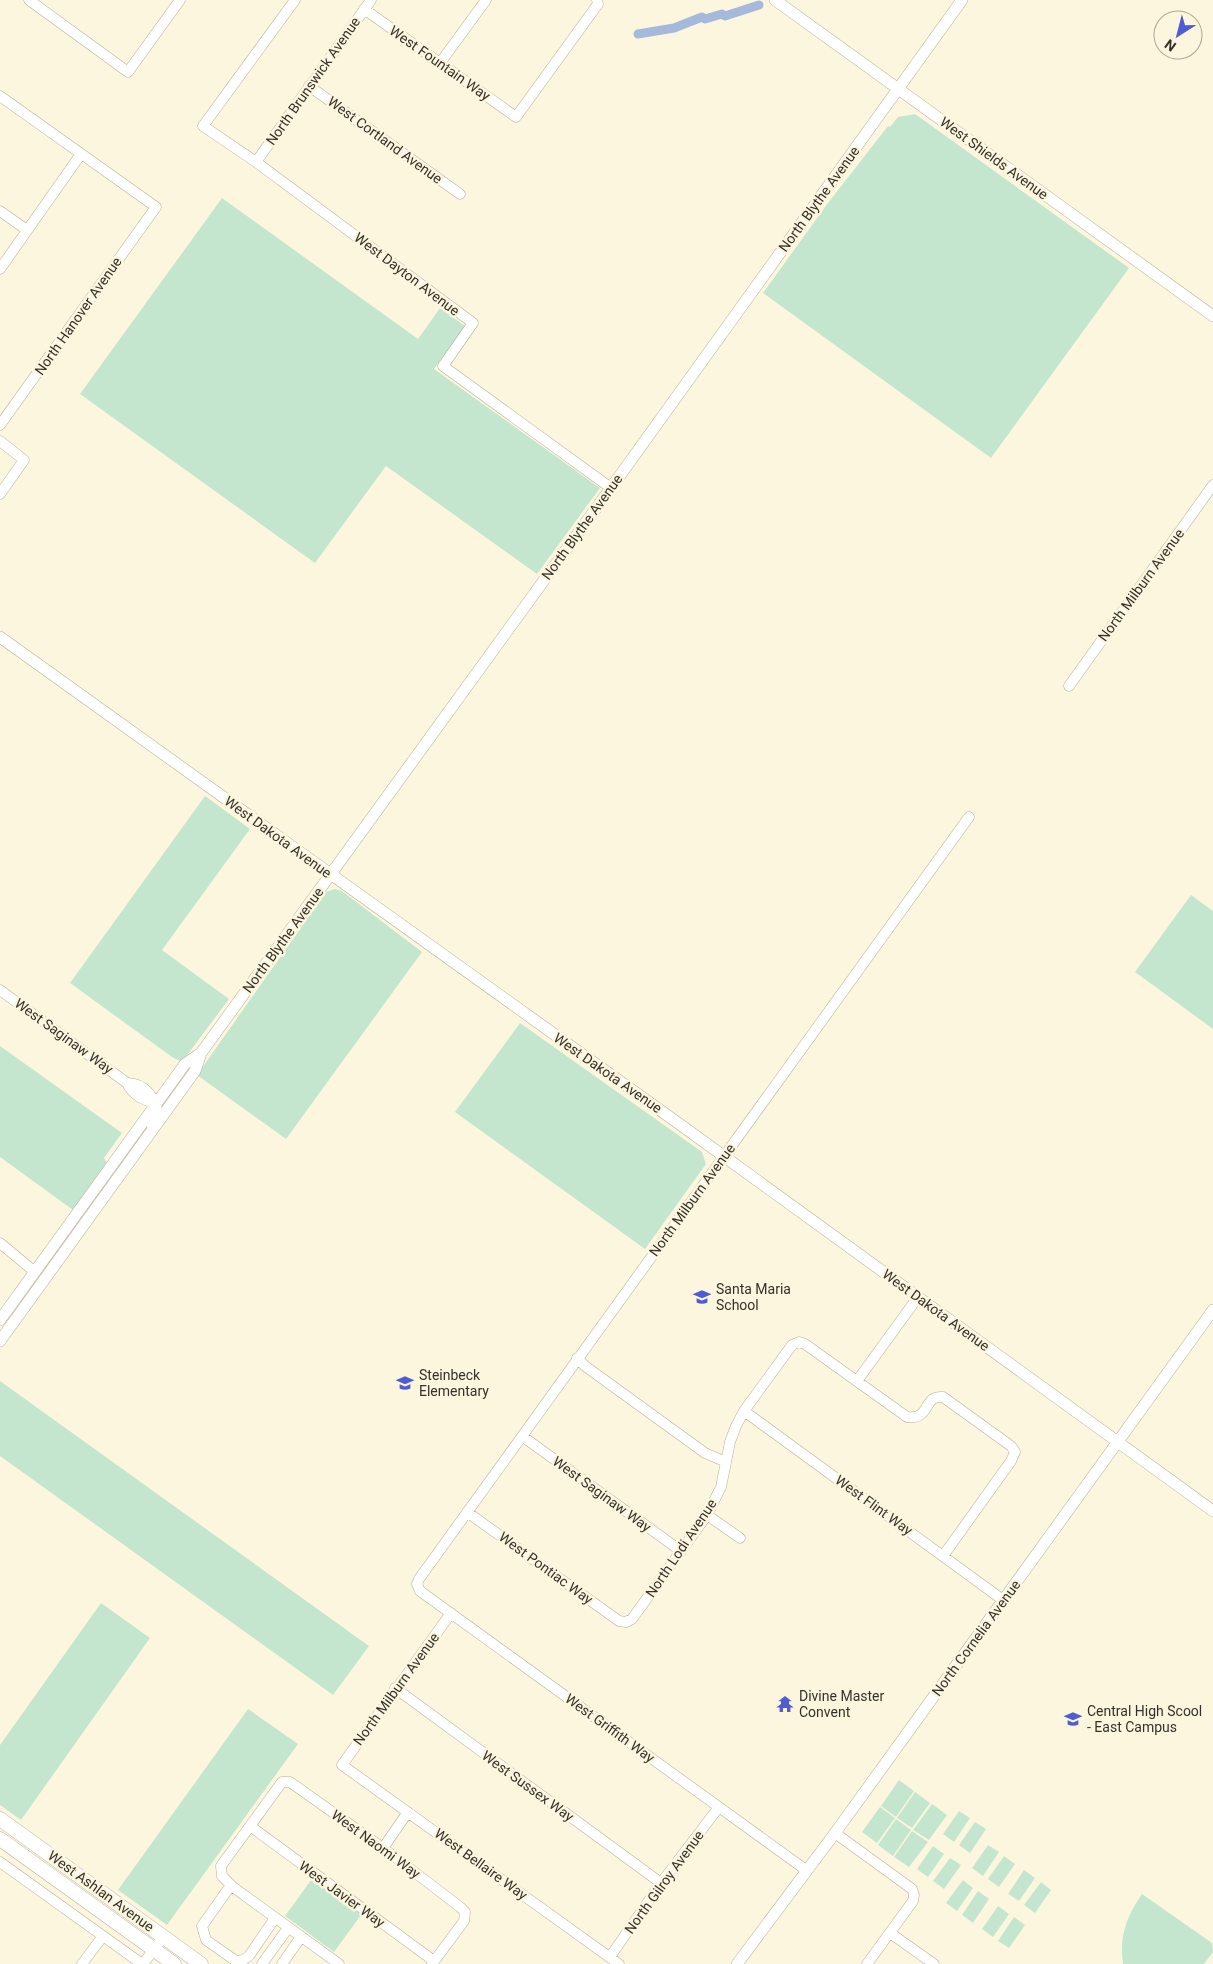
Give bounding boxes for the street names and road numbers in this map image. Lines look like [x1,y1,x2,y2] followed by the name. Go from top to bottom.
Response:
[263,14,363,148] street label: North Brunswick Avenue
[387,22,494,104] street label: West Fountain Way
[325,93,445,187] street label: West Cortland Avenue
[937,113,1051,203] street label: West Shields Avenue
[775,143,863,255] street label: North Blythe Avenue
[351,229,463,319] street label: West Dayton Avenue
[31,254,125,378] street label: North Hanover Avenue
[538,471,626,583] street label: North Blythe Avenue
[1095,526,1187,644] street label: North Milburn Avenue
[221,793,335,881] street label: West Dakota Avenue
[239,884,327,996] street label: North Blythe Avenue
[12,995,117,1077] street label: West Saginaw Way
[551,1030,665,1116] street label: West Dakota Avenue
[646,1141,738,1259] street label: North Milburn Avenue
[879,1266,993,1354] street label: West Dakota Avenue
[550,1453,655,1535] street label: West Saginaw Way
[832,1472,916,1539] street label: West Flint Way
[642,1496,720,1600] street label: North Lodi Avenue
[496,1529,596,1608] street label: West Pontiac Way
[929,1577,1023,1699] street label: North Cornelia Avenue
[350,1630,442,1748] street label: North Milburn Avenue
[562,1690,658,1766] street label: West Griffith Way
[479,1747,577,1825] street label: West Sussex Way
[328,1806,424,1882] street label: West Naomi Way
[432,1825,531,1903] street label: West Bellaire Way
[621,1827,707,1937] street label: North Gilroy Avenue
[45,1847,157,1935] street label: West Ashlan Avenue
[296,1857,388,1931] street label: West Javier Way

